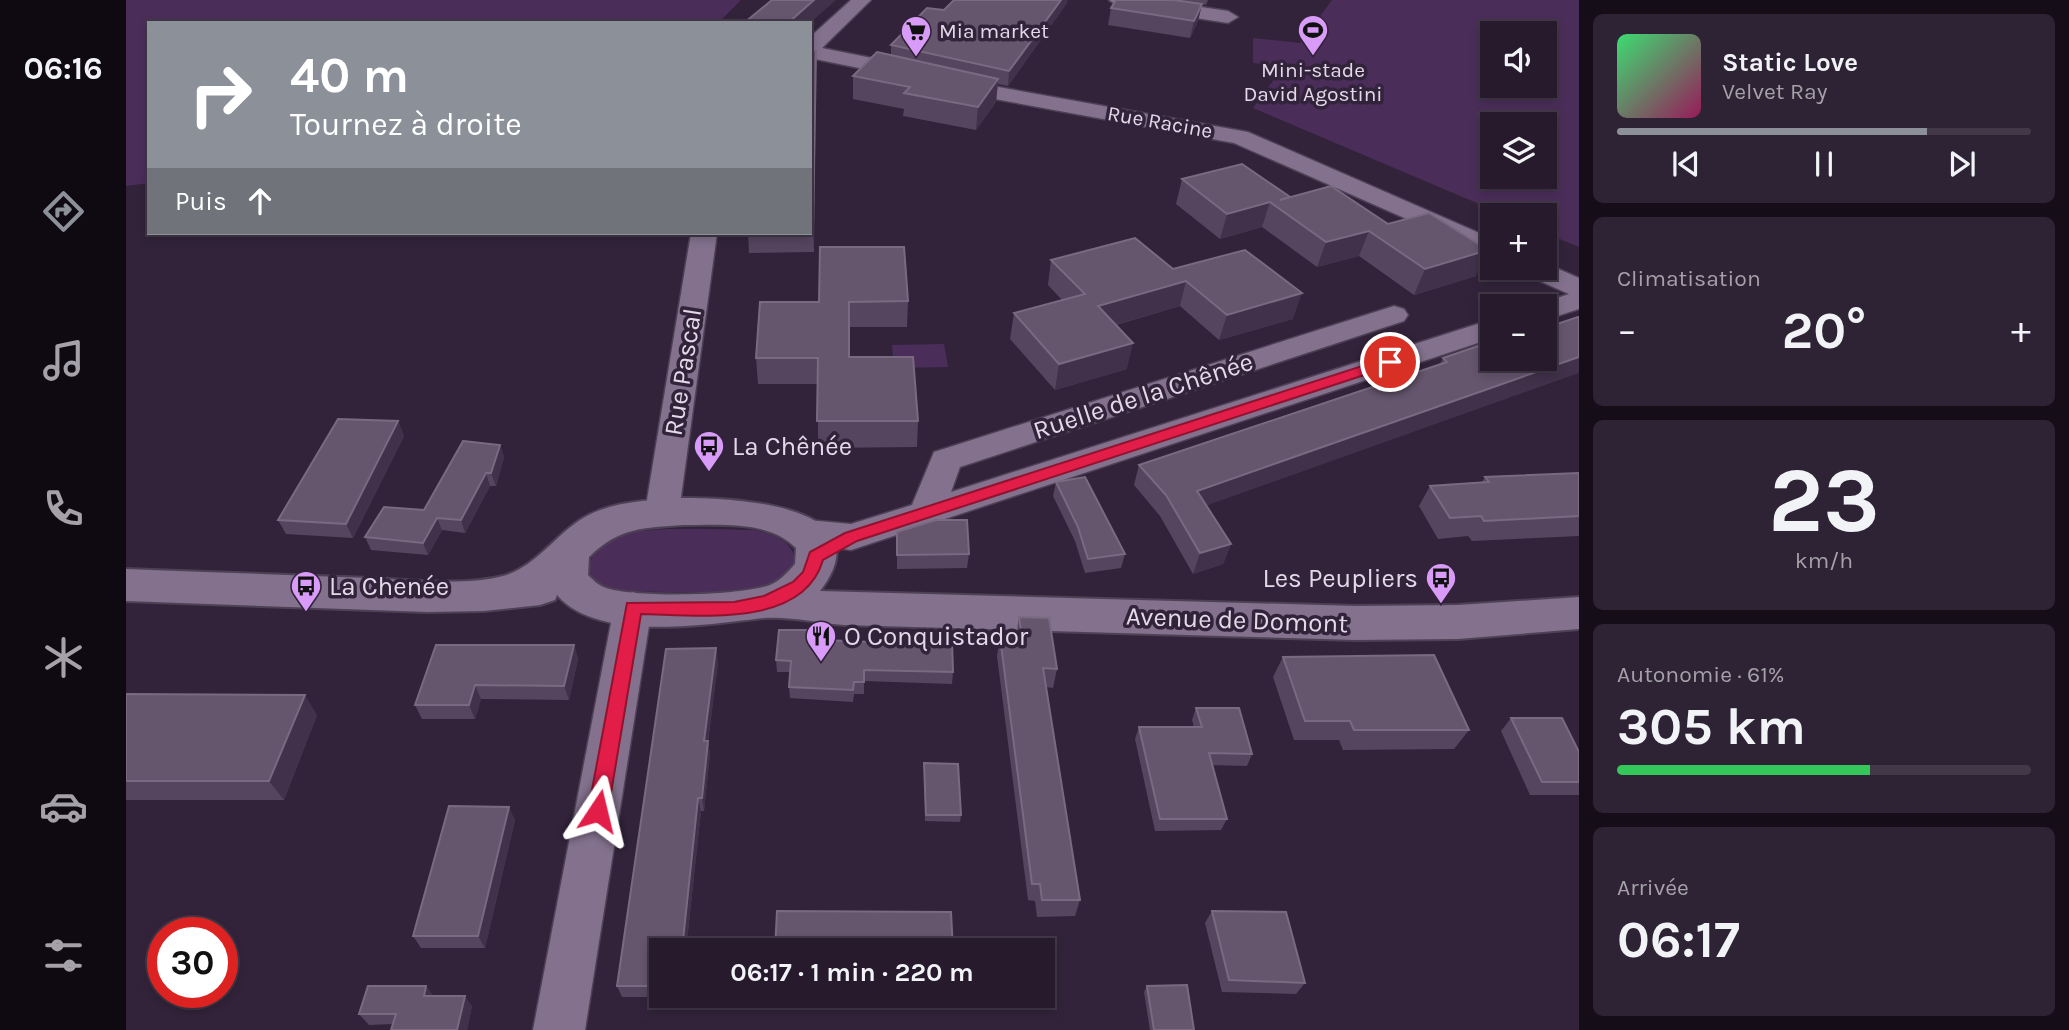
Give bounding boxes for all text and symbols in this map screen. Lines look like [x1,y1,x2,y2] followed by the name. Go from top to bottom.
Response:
[1296,13,1330,57] sports icon: Mini-stade David Agostini
[899,14,933,58] supermarket icon: Mia market
[939,19,1049,43] place label: Mia market
[1480,21,1557,371] map controls
[1480,21,1557,98] button: sound
[290,47,409,104] text: 40 m
[1722,47,1858,78] text: Static Love
[175,49,266,140] icon: right
[23,50,103,87] text: 06:16
[1243,58,1383,106] place label: Mini-stade David Agostini
[1722,78,1827,105] text: Velvet Ray
[1106,101,1214,143] street label: Rue Racine
[290,106,522,143] text: Tournez à droite
[1480,112,1557,189] button: layers
[1667,145,1705,183] icon: previous
[1805,145,1843,183] icon: pause
[1943,145,1981,183] icon: next
[241,182,279,220] icon: ahead
[175,186,227,217] text: Puis
[39,187,88,236] icon: directions
[1480,203,1557,280] button: +
[1617,265,1761,292] text: Climatisation
[1480,294,1557,371] button: −
[1782,300,1866,361] text: 20°
[658,306,708,438] street label: Rue Pascal
[1617,308,1637,353] text: −
[2011,308,2031,353] text: +
[1360,332,1420,392] pin
[39,336,88,385] icon: music
[1371,343,1409,381] icon: arrive
[1029,346,1257,446] street label: Ruelle de la Chênée
[692,429,726,473] bus stop icon: La Chênée
[732,431,852,462] place label: La Chênée
[1768,448,1880,554] text: 23
[39,484,88,533] icon: phone
[1795,547,1853,574] text: km/h
[1424,561,1458,605] bus stop icon: Les Peupliers
[1263,563,1418,594] place label: Les Peupliers
[289,569,323,613] bus stop icon: La Chenée
[329,571,449,602] place label: La Chenée
[1126,601,1349,639] street label: Avenue de Domont
[804,619,838,663] restaurant icon: O Conquistador
[844,621,1029,652] place label: O Conquistador
[39,633,88,682] icon: climate
[1617,661,1784,688] text: Autonomie · 61%
[1617,696,1806,757] text: 305 km
[561,774,635,848] position arrow
[39,782,88,831] icon: car
[1617,874,1689,901] text: Arrivée
[1617,909,1740,970] text: 06:17
[147,917,238,1008] speed limit sign: 30
[39,931,88,980] icon: filters
[730,957,974,988] text: 06:17 · 1 min · 220 m

